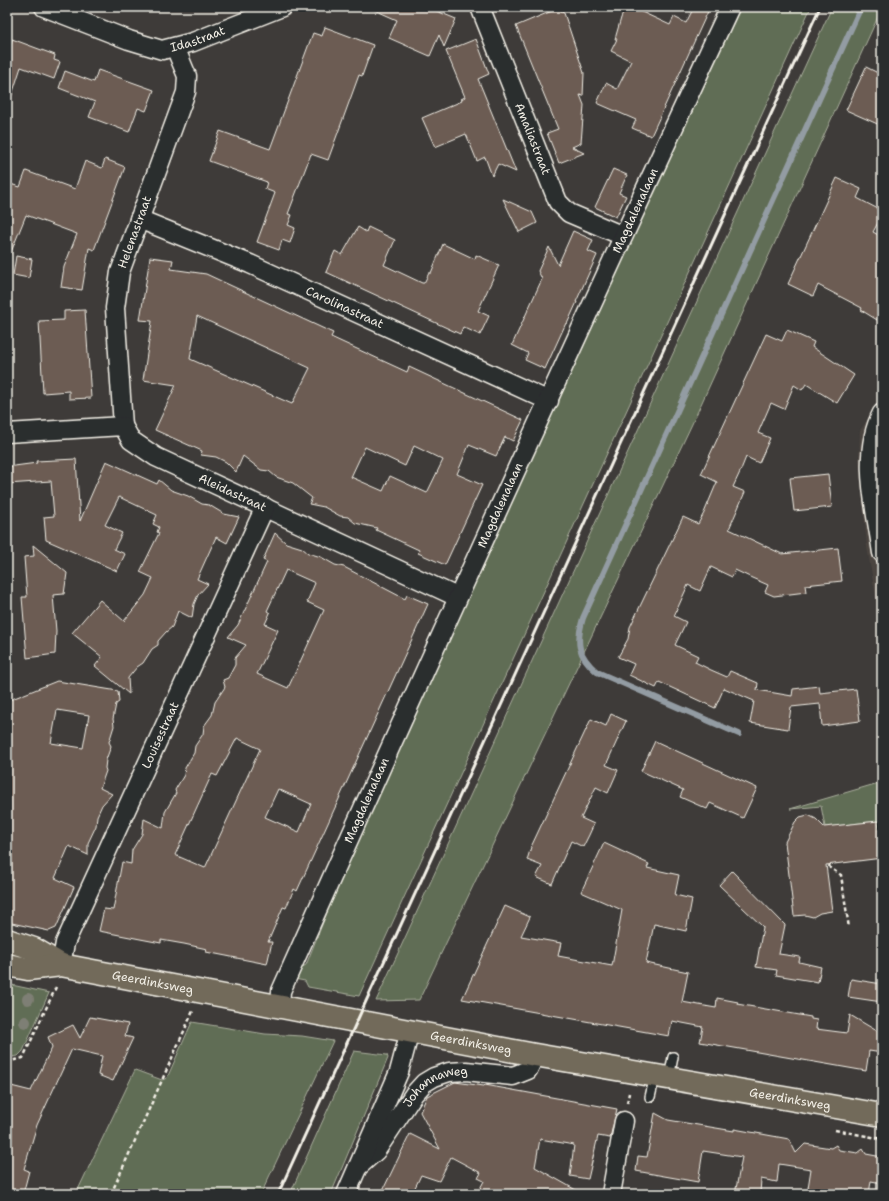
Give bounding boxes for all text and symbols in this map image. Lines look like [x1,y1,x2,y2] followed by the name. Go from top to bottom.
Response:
[169,22,227,56] street label: Idastraat
[511,100,554,177] street label: Amaliastraat
[609,166,662,256] street label: Magdalenalaan
[114,194,155,271] street label: Helenastraat
[303,283,386,332] street label: Carolinastraat
[474,460,526,550] street label: Magdalenalaan
[196,470,269,515] street label: Aleidastraat
[138,699,183,771] street label: Louisestraat
[340,755,393,846] street label: Magdalenalaan
[111,967,195,998] street label: Geerdinksweg
[429,1027,513,1058] street label: Geerdinksweg
[399,1063,468,1110] street label: Johannaweg
[748,1084,832,1114] street label: Geerdinksweg

